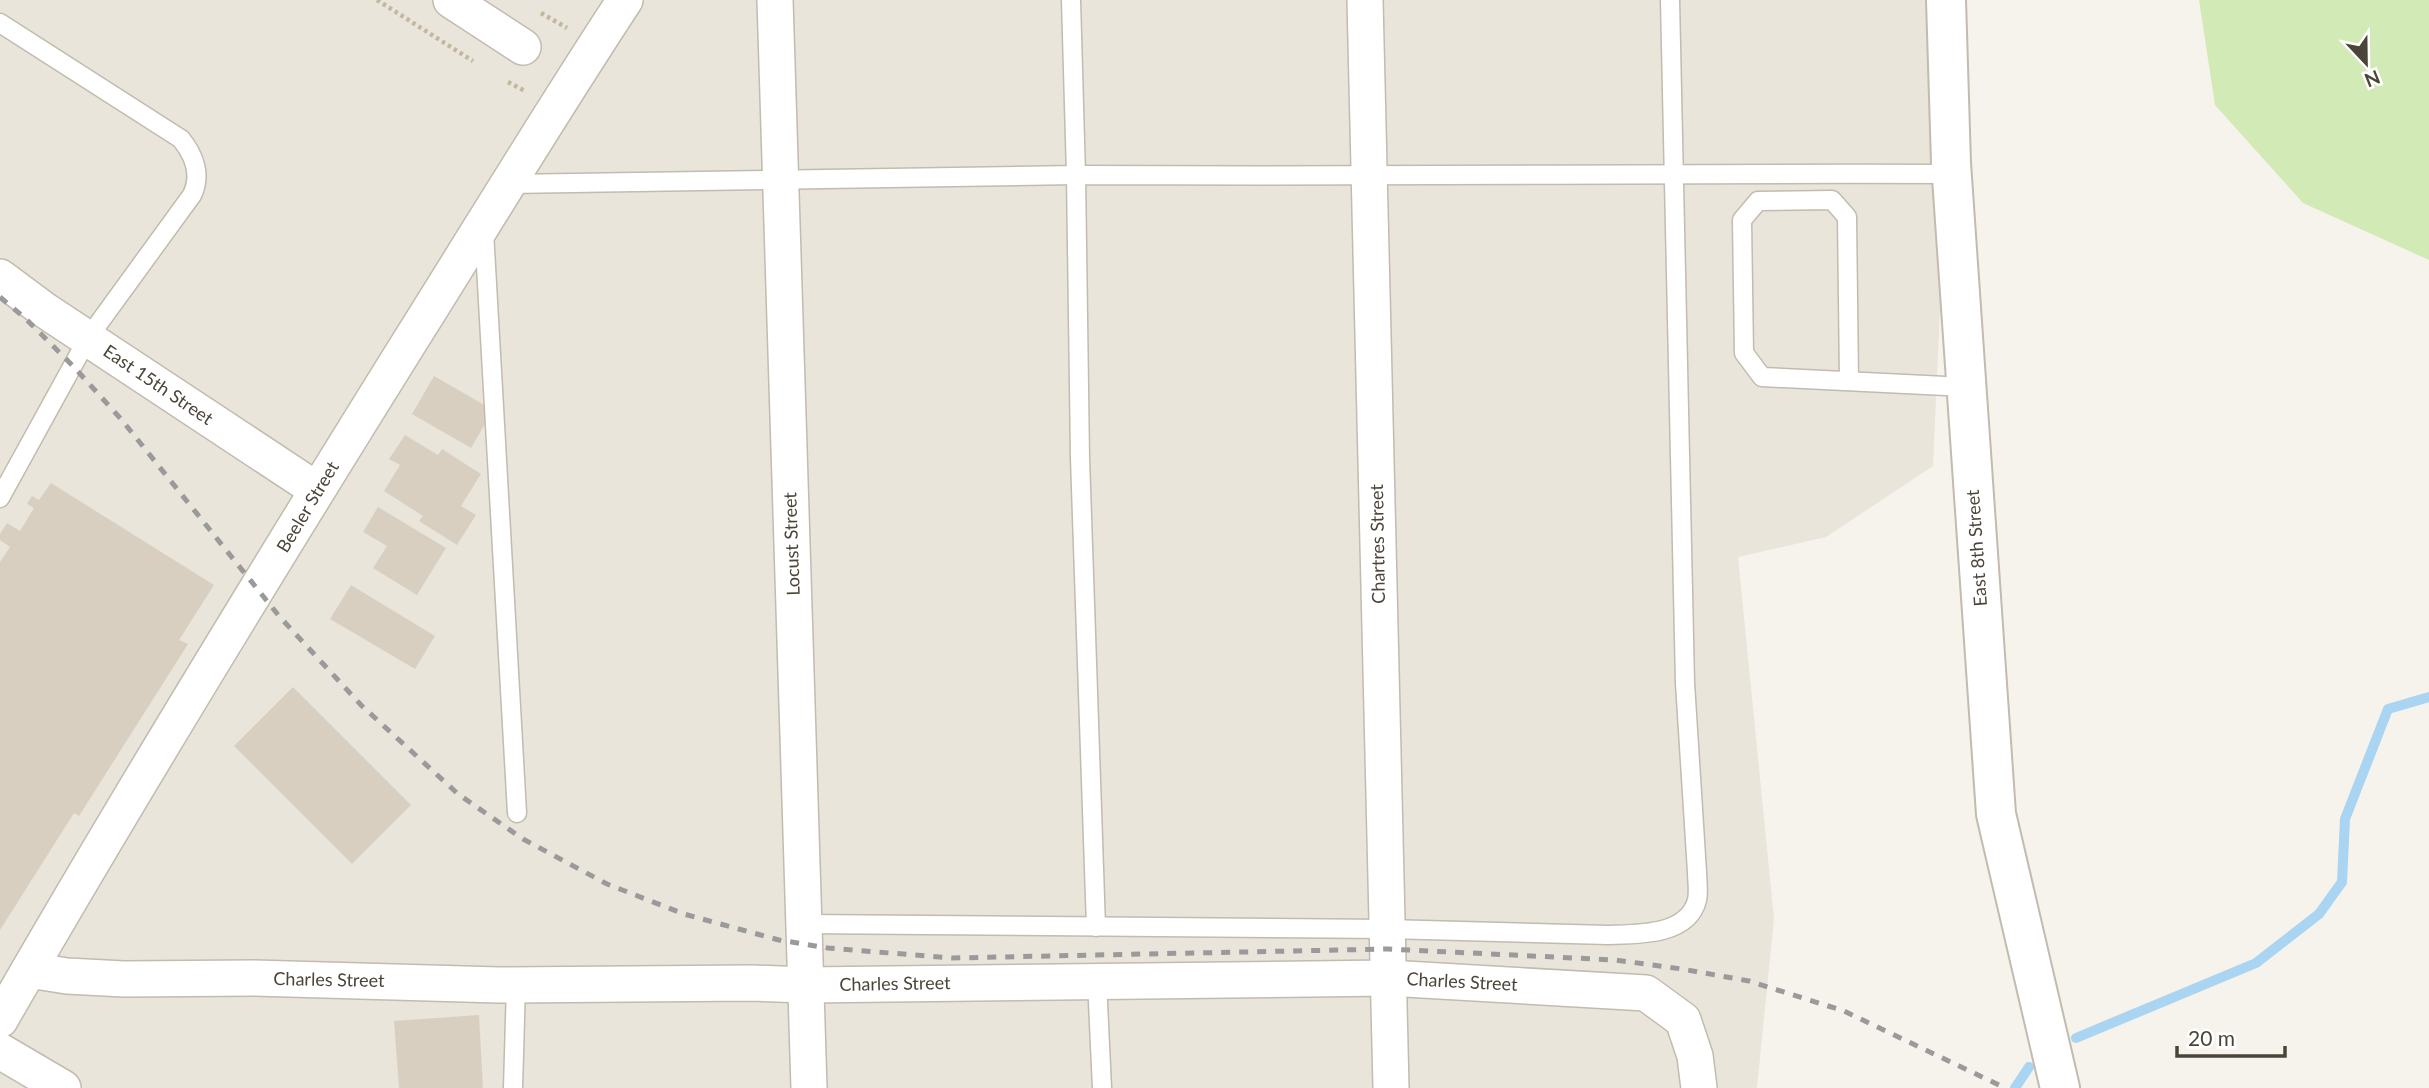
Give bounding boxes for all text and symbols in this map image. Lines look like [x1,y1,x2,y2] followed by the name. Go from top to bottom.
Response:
[2331,28,2401,98] north arrow
[2361,66,2384,93] text: N
[100,339,218,429] street label: East 15th Street
[271,456,343,556] street label: Beeler Street
[1365,484,1389,604] street label: Chartres Street
[1961,488,1991,607] street label: East 8th Street
[778,491,804,596] street label: Locust Street
[273,967,385,991] street label: Charles Street
[1406,967,1519,995] street label: Charles Street
[839,971,951,995] street label: Charles Street
[2177,1014,2286,1058] scale bar
[2188,1025,2235,1050] text: 20 m

